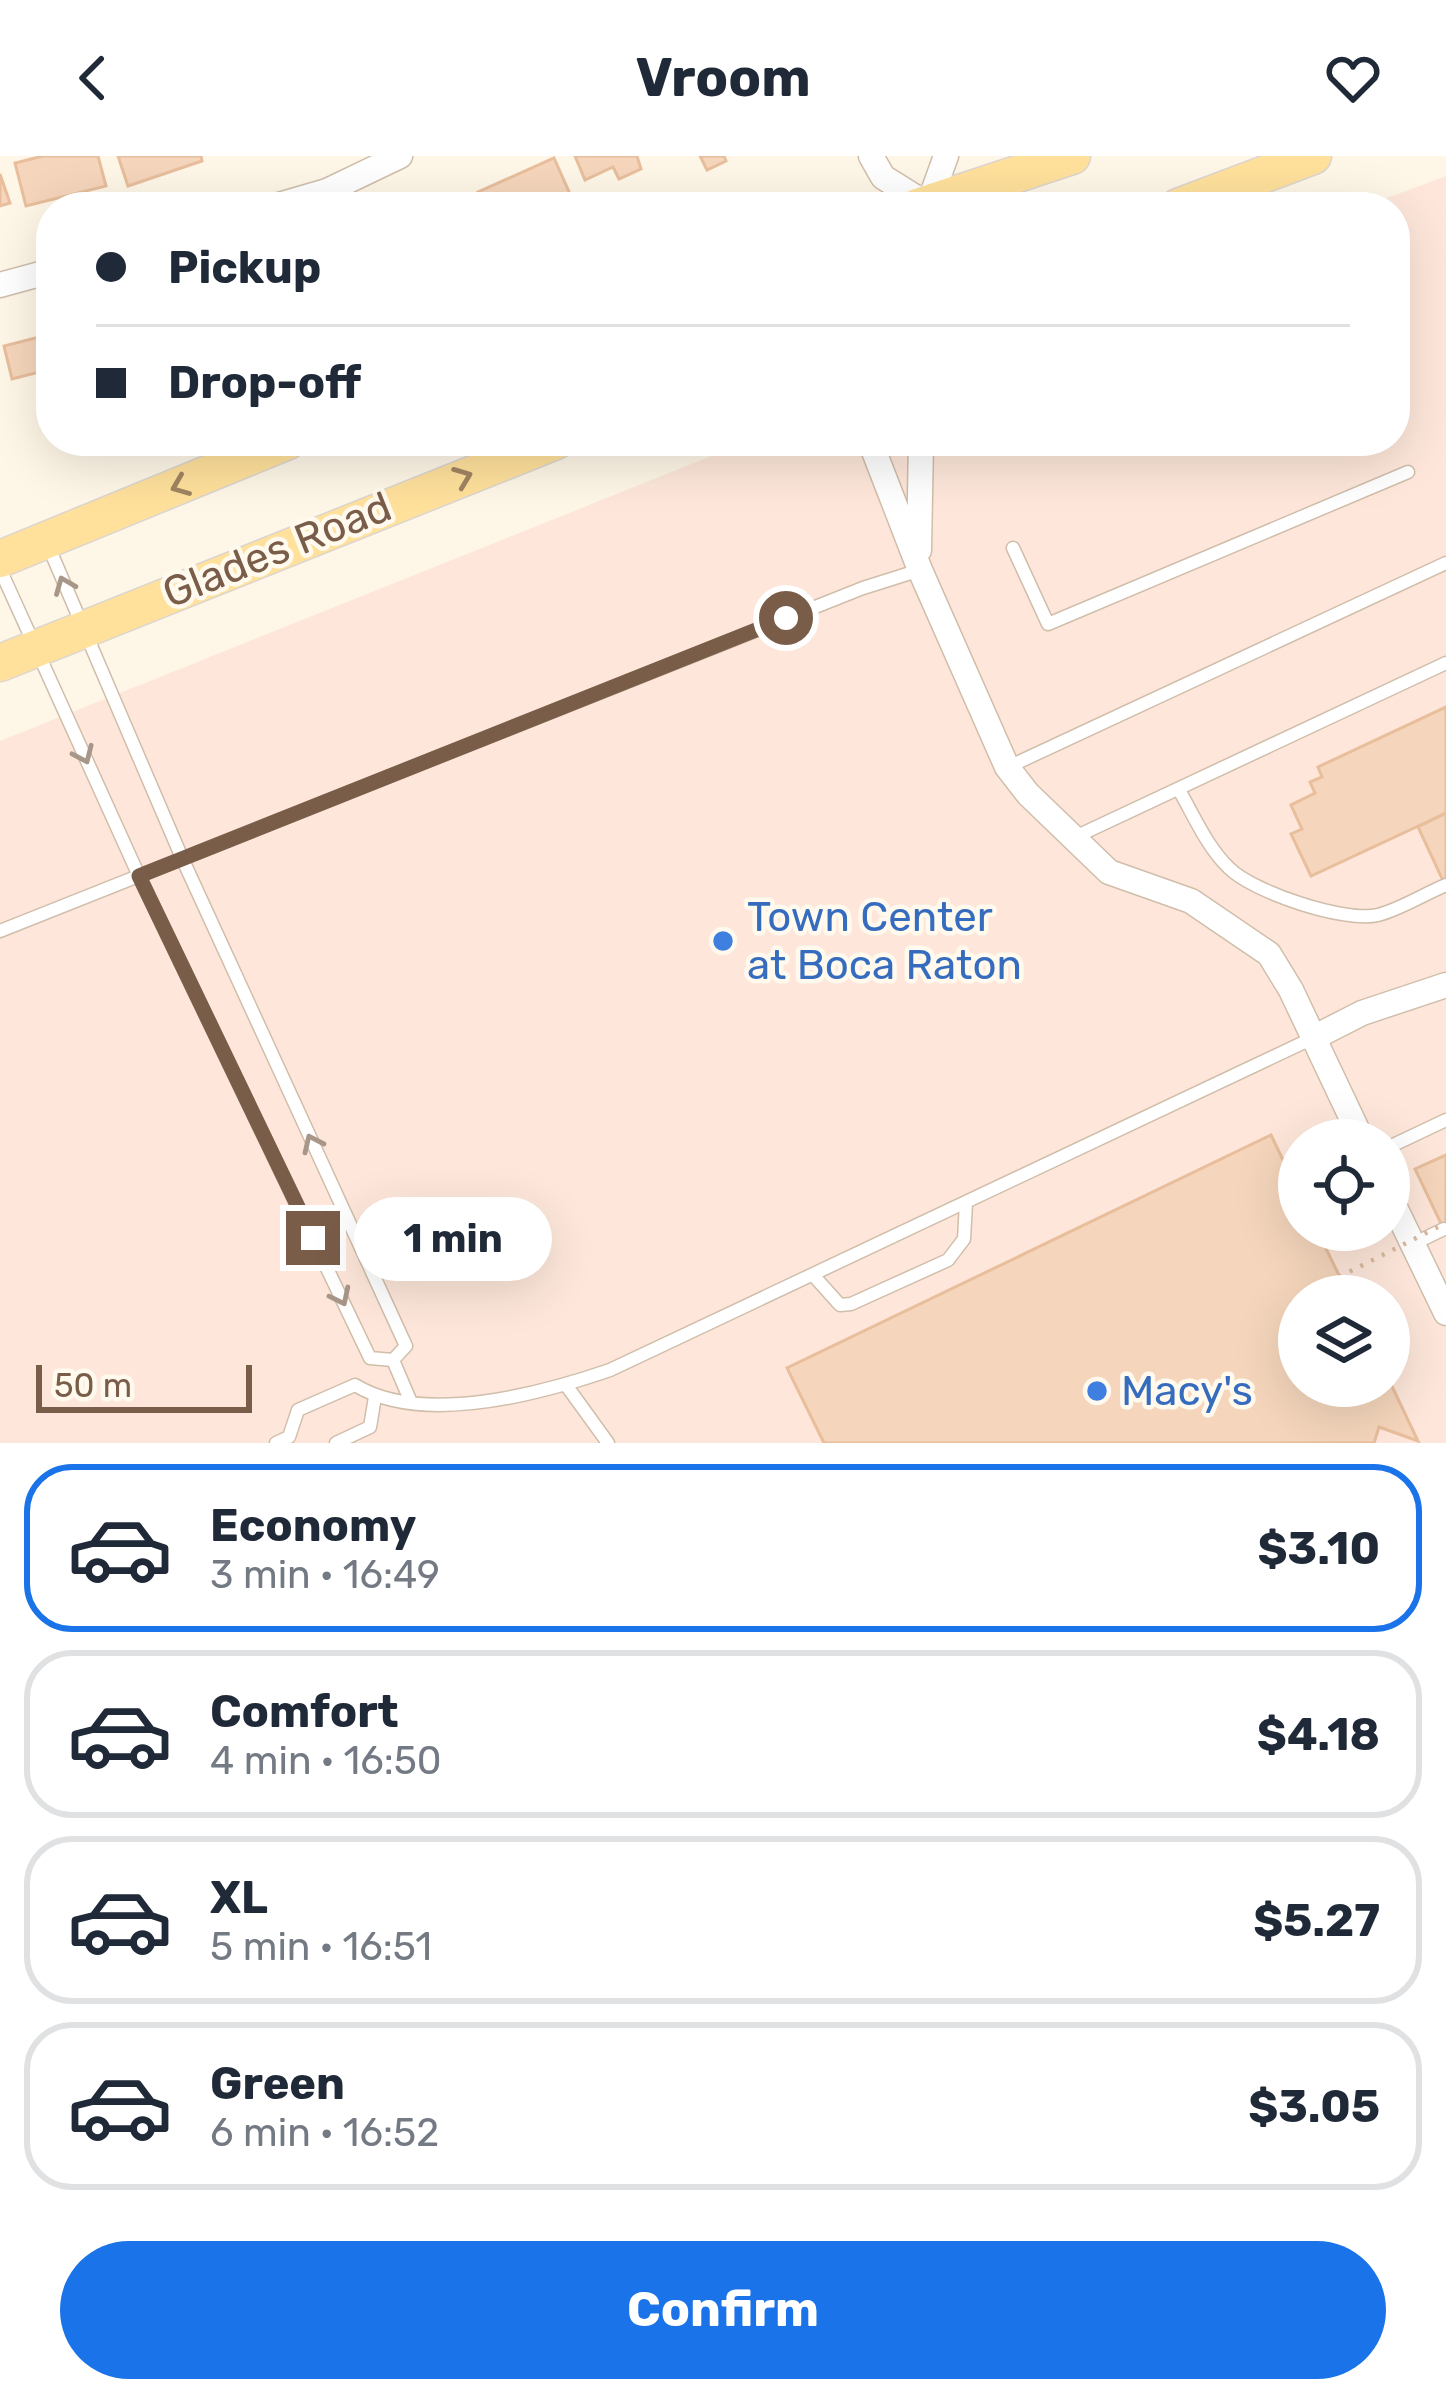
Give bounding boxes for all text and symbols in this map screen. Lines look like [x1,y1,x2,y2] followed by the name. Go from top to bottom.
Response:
[60,45,126,111] icon: back
[1320,45,1386,111] icon: heart
[635,46,811,110] text: Vroom
[168,241,321,294] text: Pickup
[168,356,361,409] text: Drop-off
[451,466,472,491] one-way arrow
[170,472,191,496] one-way arrow
[156,482,398,618] street label: Glades Road
[53,575,78,596] one-way arrow
[759,591,813,645] route start
[69,743,93,764] one-way arrow
[747,892,1022,990] place label: Town Center at Boca Raton
[710,928,736,954] marker: Town Center at Boca Raton
[1278,1119,1410,1407] map controls
[1278,1119,1410,1251] button: locate
[303,1133,327,1155] one-way arrow
[355,1196,553,1280] callout: 1 min
[286,1211,340,1265] route end
[403,1216,503,1262] text: 1 min
[1278,1275,1410,1407] button: layers
[327,1285,350,1306] one-way arrow
[36,1359,252,1412] scale bar
[54,1366,132,1405] text: 50 m
[1121,1366,1253,1416] place label: Macy's
[1084,1378,1110,1404] marker: Macy's
[66,1494,174,1602] icon: car
[210,1499,416,1552] text: Economy
[1257,1522,1380,1575] text: $3.10
[210,1552,440,1598] text: 3 min · 16:49
[66,1680,174,1788] icon: car
[210,1685,399,1738] text: Comfort
[1257,1708,1380,1761] text: $4.18
[210,1738,442,1784] text: 4 min · 16:50
[66,1866,174,1974] icon: car
[210,1871,268,1924] text: XL
[1253,1894,1380,1947] text: $5.27
[210,1924,432,1970] text: 5 min · 16:51
[66,2052,174,2160] icon: car
[210,2057,345,2110] text: Green
[1248,2080,1380,2133] text: $3.05
[210,2110,439,2156] text: 6 min · 16:52
[60,2241,1386,2379] button: Confirm

